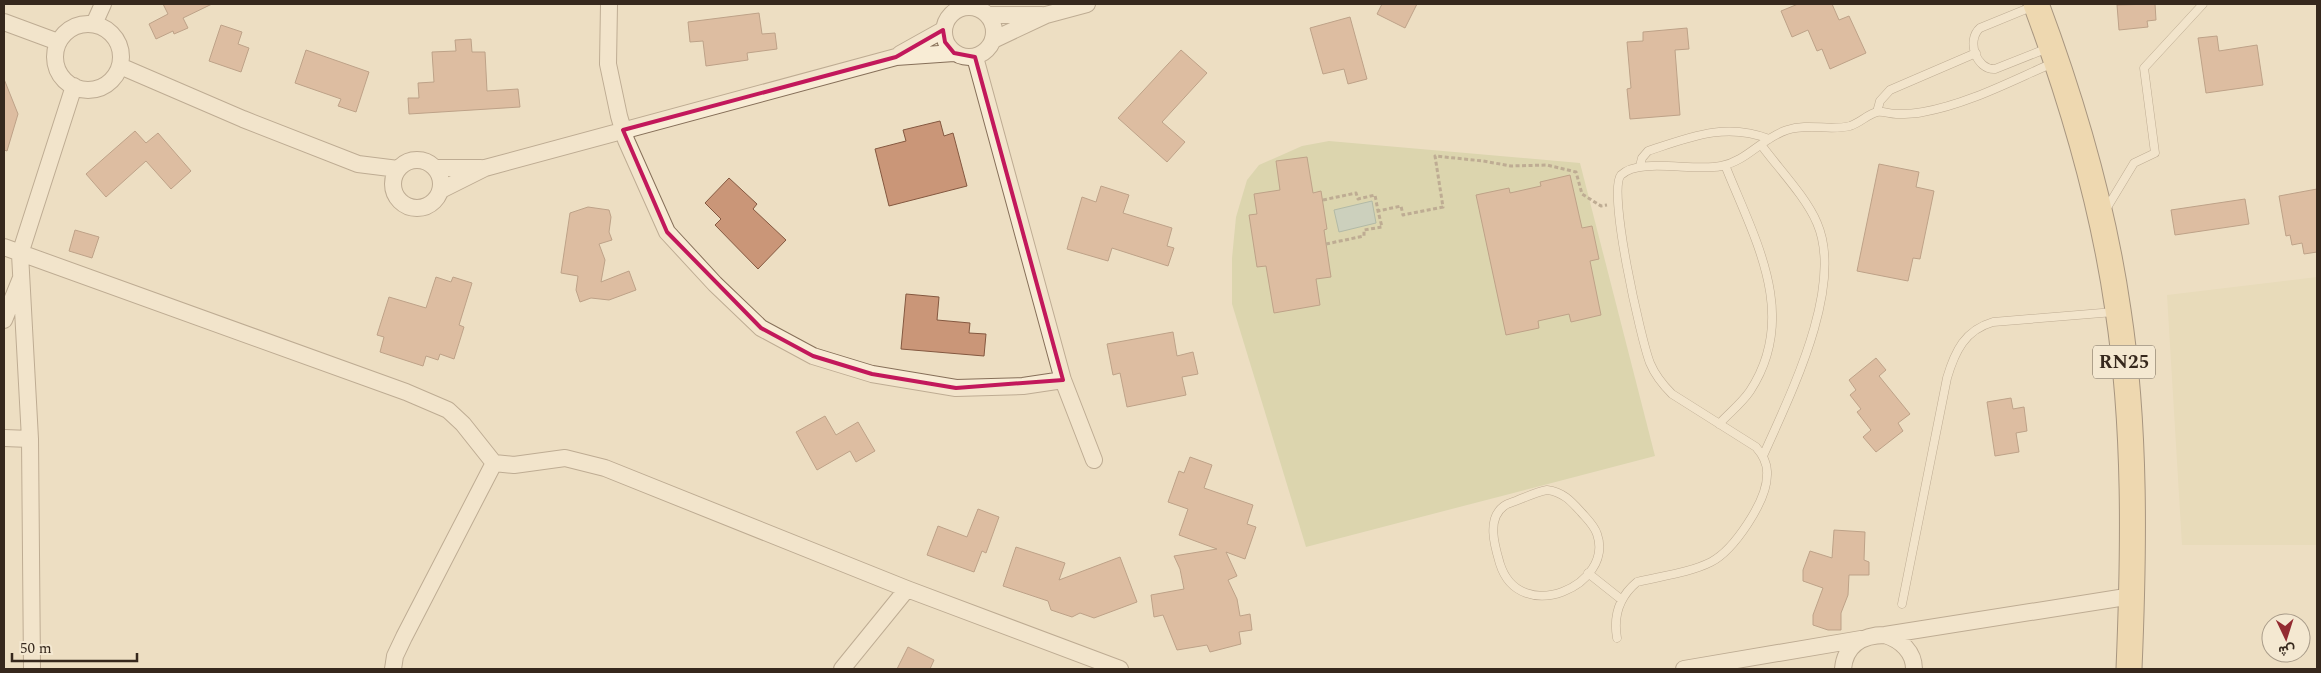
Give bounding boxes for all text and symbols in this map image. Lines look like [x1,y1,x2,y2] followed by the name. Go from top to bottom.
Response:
[2093,346,2155,378] road number: RN25
[2261,613,2311,663] north arrow
[12,630,138,662] scale bar
[20,637,52,660] text: 50 m
[2278,639,2296,662] text: ش

